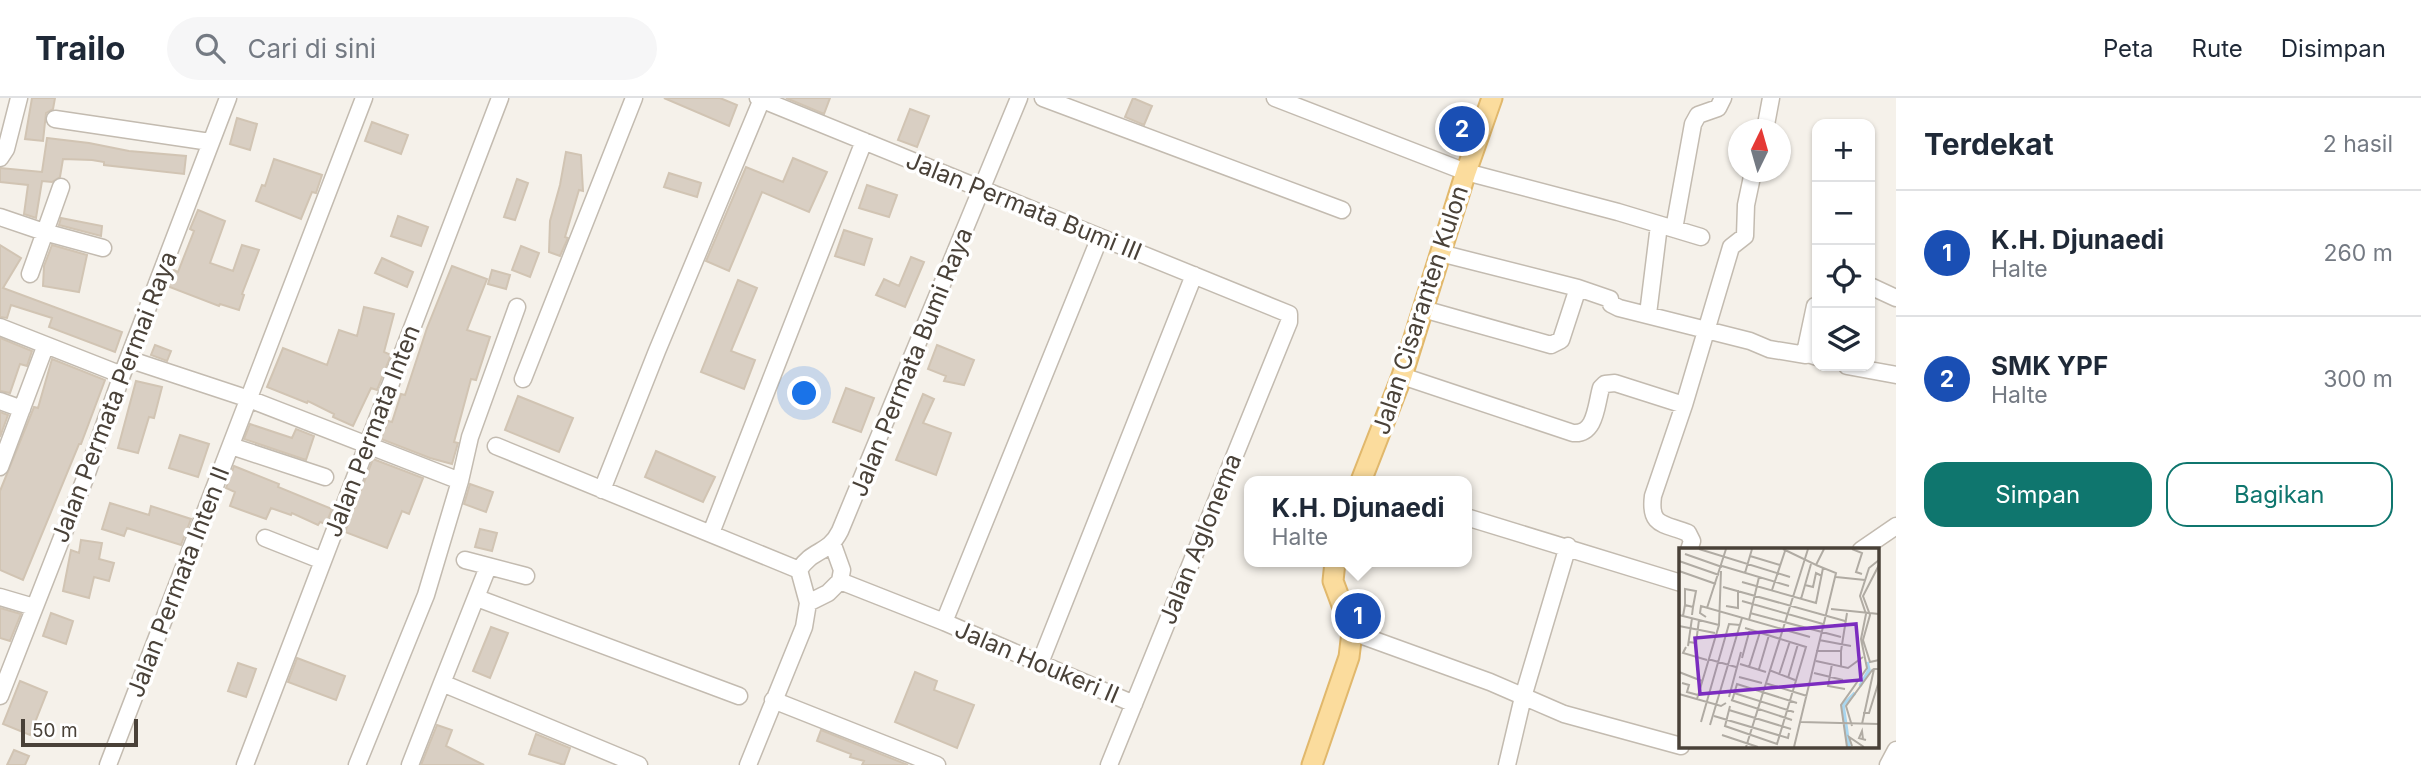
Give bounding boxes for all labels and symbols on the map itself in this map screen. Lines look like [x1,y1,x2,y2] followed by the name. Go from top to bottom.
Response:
[1439,103,1485,155] pin: 2
[1728,119,1791,182] north arrow
[902,145,1146,267] street label: Jalan Permata Bumi III
[1366,182,1474,438] street label: Jalan Cisaranten Kulon
[844,223,978,501] street label: Jalan Permata Bumi Raya
[45,247,183,547] street label: Jalan Permata Permai Raya
[318,321,426,541] street label: Jalan Permata Inten
[787,376,821,410] your location
[1153,449,1247,629] street label: Jalan Aglonema
[121,463,235,701] street label: Jalan Permata Inten II
[1679,548,1878,748] inset map
[1335,590,1381,642] pin: 1
[951,614,1123,710] street label: Jalan Houkeri II
[21,716,138,748] scale bar

